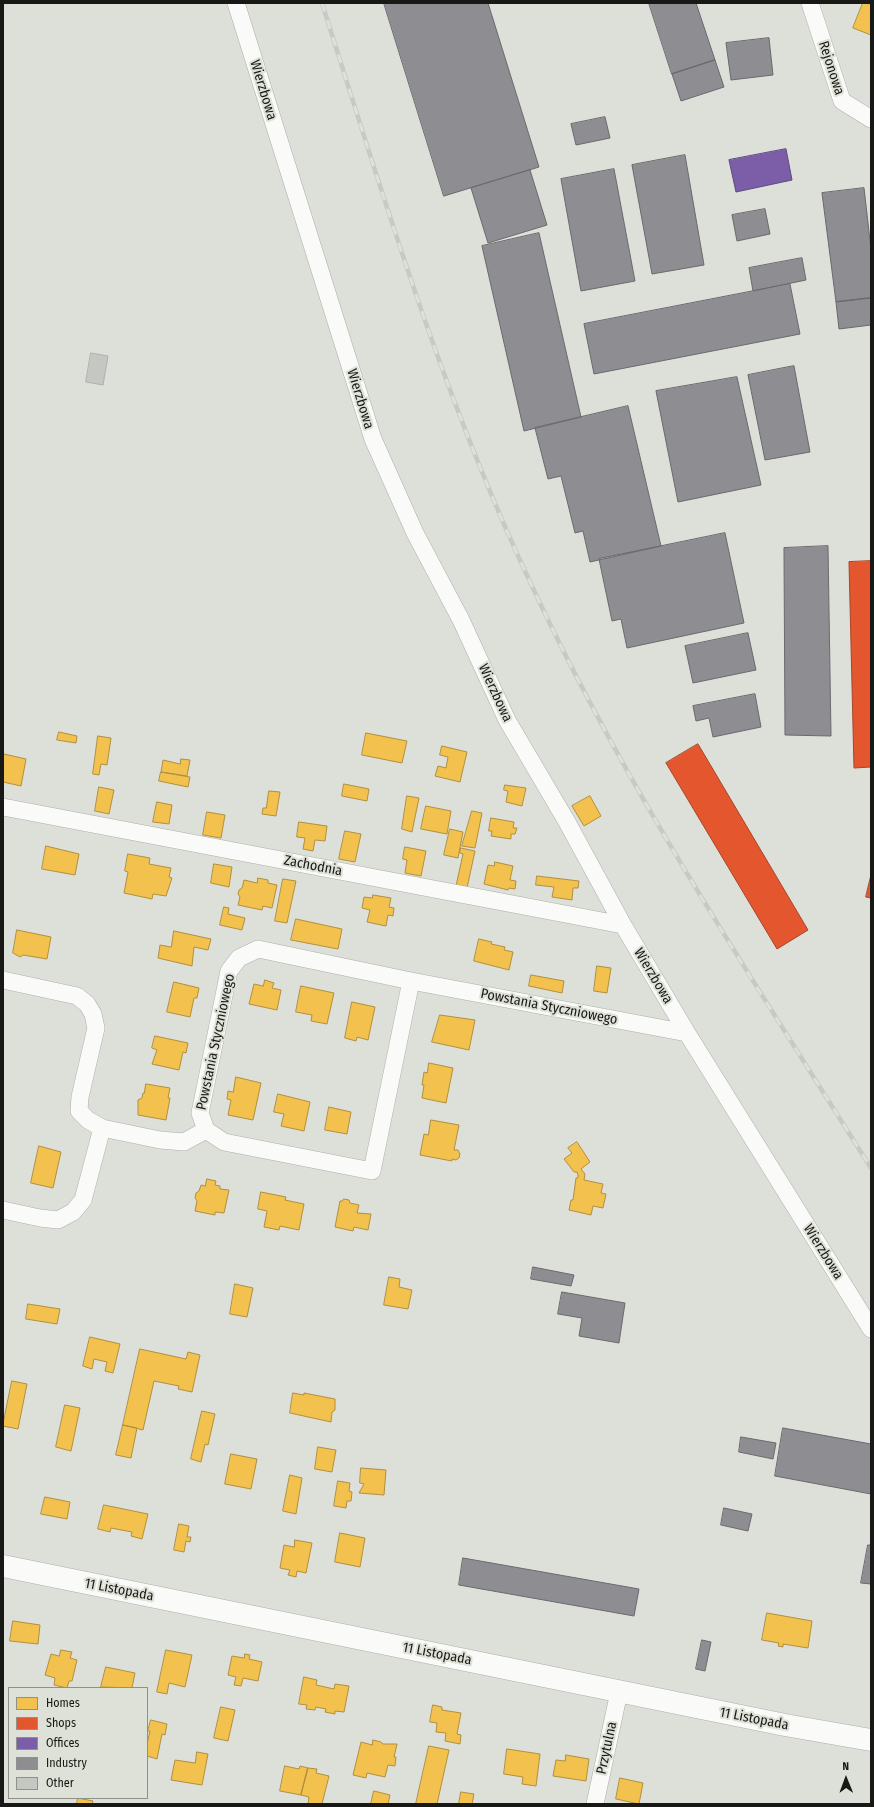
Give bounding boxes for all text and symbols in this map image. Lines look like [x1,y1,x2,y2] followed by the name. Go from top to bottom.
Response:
[814,39,848,97] street label: Rejonowa
[246,58,280,122] street label: Wierzbowa
[343,367,377,431] street label: Wierzbowa
[474,661,516,725] street label: Wierzbowa
[282,852,344,880] street label: Zachodnia
[630,945,676,1007] street label: Wierzbowa
[193,972,239,1112] street label: Powstania Styczniowego
[479,985,619,1029] street label: Powstania Styczniowego
[799,1221,847,1283] street label: Wierzbowa
[83,1575,155,1605] street label: 11 Listopada
[401,1639,473,1669] street label: 11 Listopada
[8,1687,148,1799] legend
[46,1696,80,1710] text: Homes
[718,1704,790,1734] street label: 11 Listopada
[46,1716,76,1730] text: Shops
[593,1720,621,1776] street label: Przytulna
[46,1736,79,1750] text: Offices
[46,1756,87,1770] text: Industry
[826,1759,866,1799] north arrow
[842,1760,849,1773] text: N
[46,1776,74,1790] text: Other

